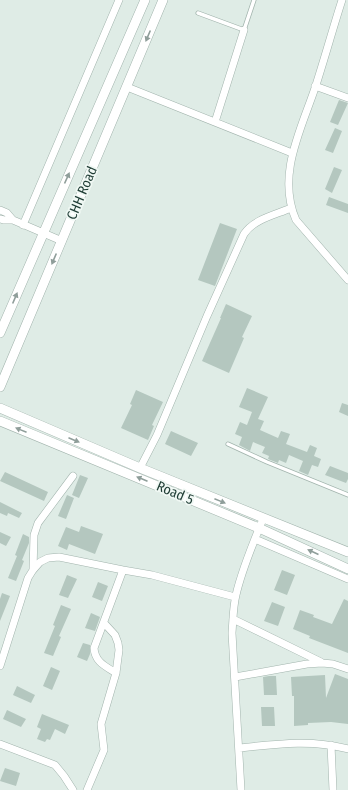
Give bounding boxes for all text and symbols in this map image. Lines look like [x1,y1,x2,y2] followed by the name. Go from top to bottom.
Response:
[145,30,151,42] one-way arrow
[63,164,101,222] street label: CHH Road
[65,172,71,184] one-way arrow
[51,253,57,264] one-way arrow
[13,291,19,303] one-way arrow
[15,426,27,432] one-way arrow
[69,437,80,443] one-way arrow
[135,476,147,482] one-way arrow
[154,478,196,508] street label: Road 5
[214,498,226,504] one-way arrow
[306,549,318,555] one-way arrow

